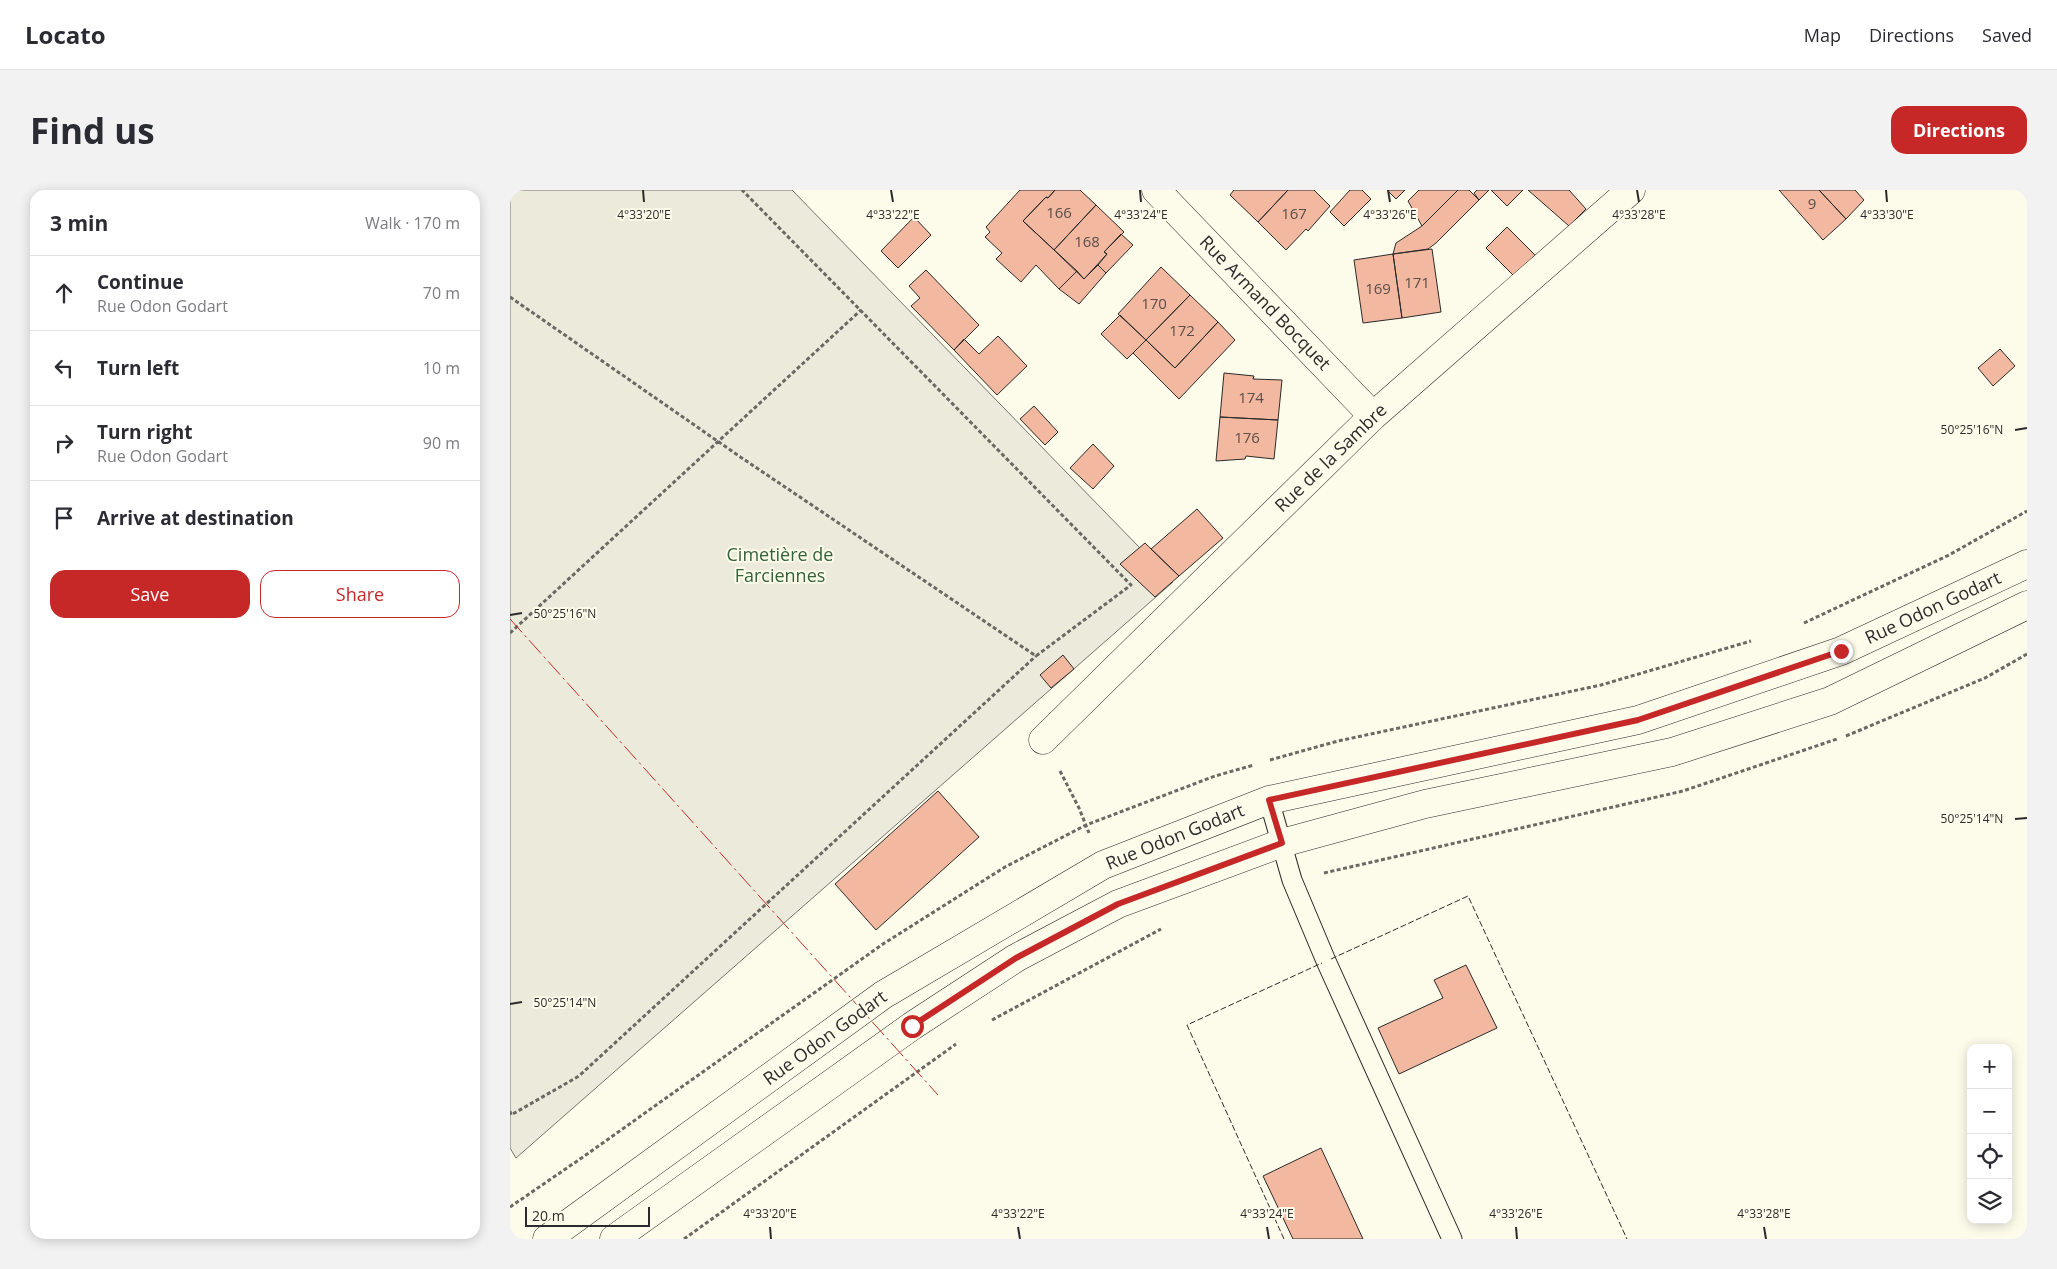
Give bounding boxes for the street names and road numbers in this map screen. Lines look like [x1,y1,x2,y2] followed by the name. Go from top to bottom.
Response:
[1195,230,1336,375] street label: Rue Armand Bocquet
[1269,398,1392,517] street label: Rue de la Sambre
[1861,565,2004,649] street label: Rue Odon Godart
[1102,797,1247,875] street label: Rue Odon Godart
[758,984,891,1090] street label: Rue Odon Godart

